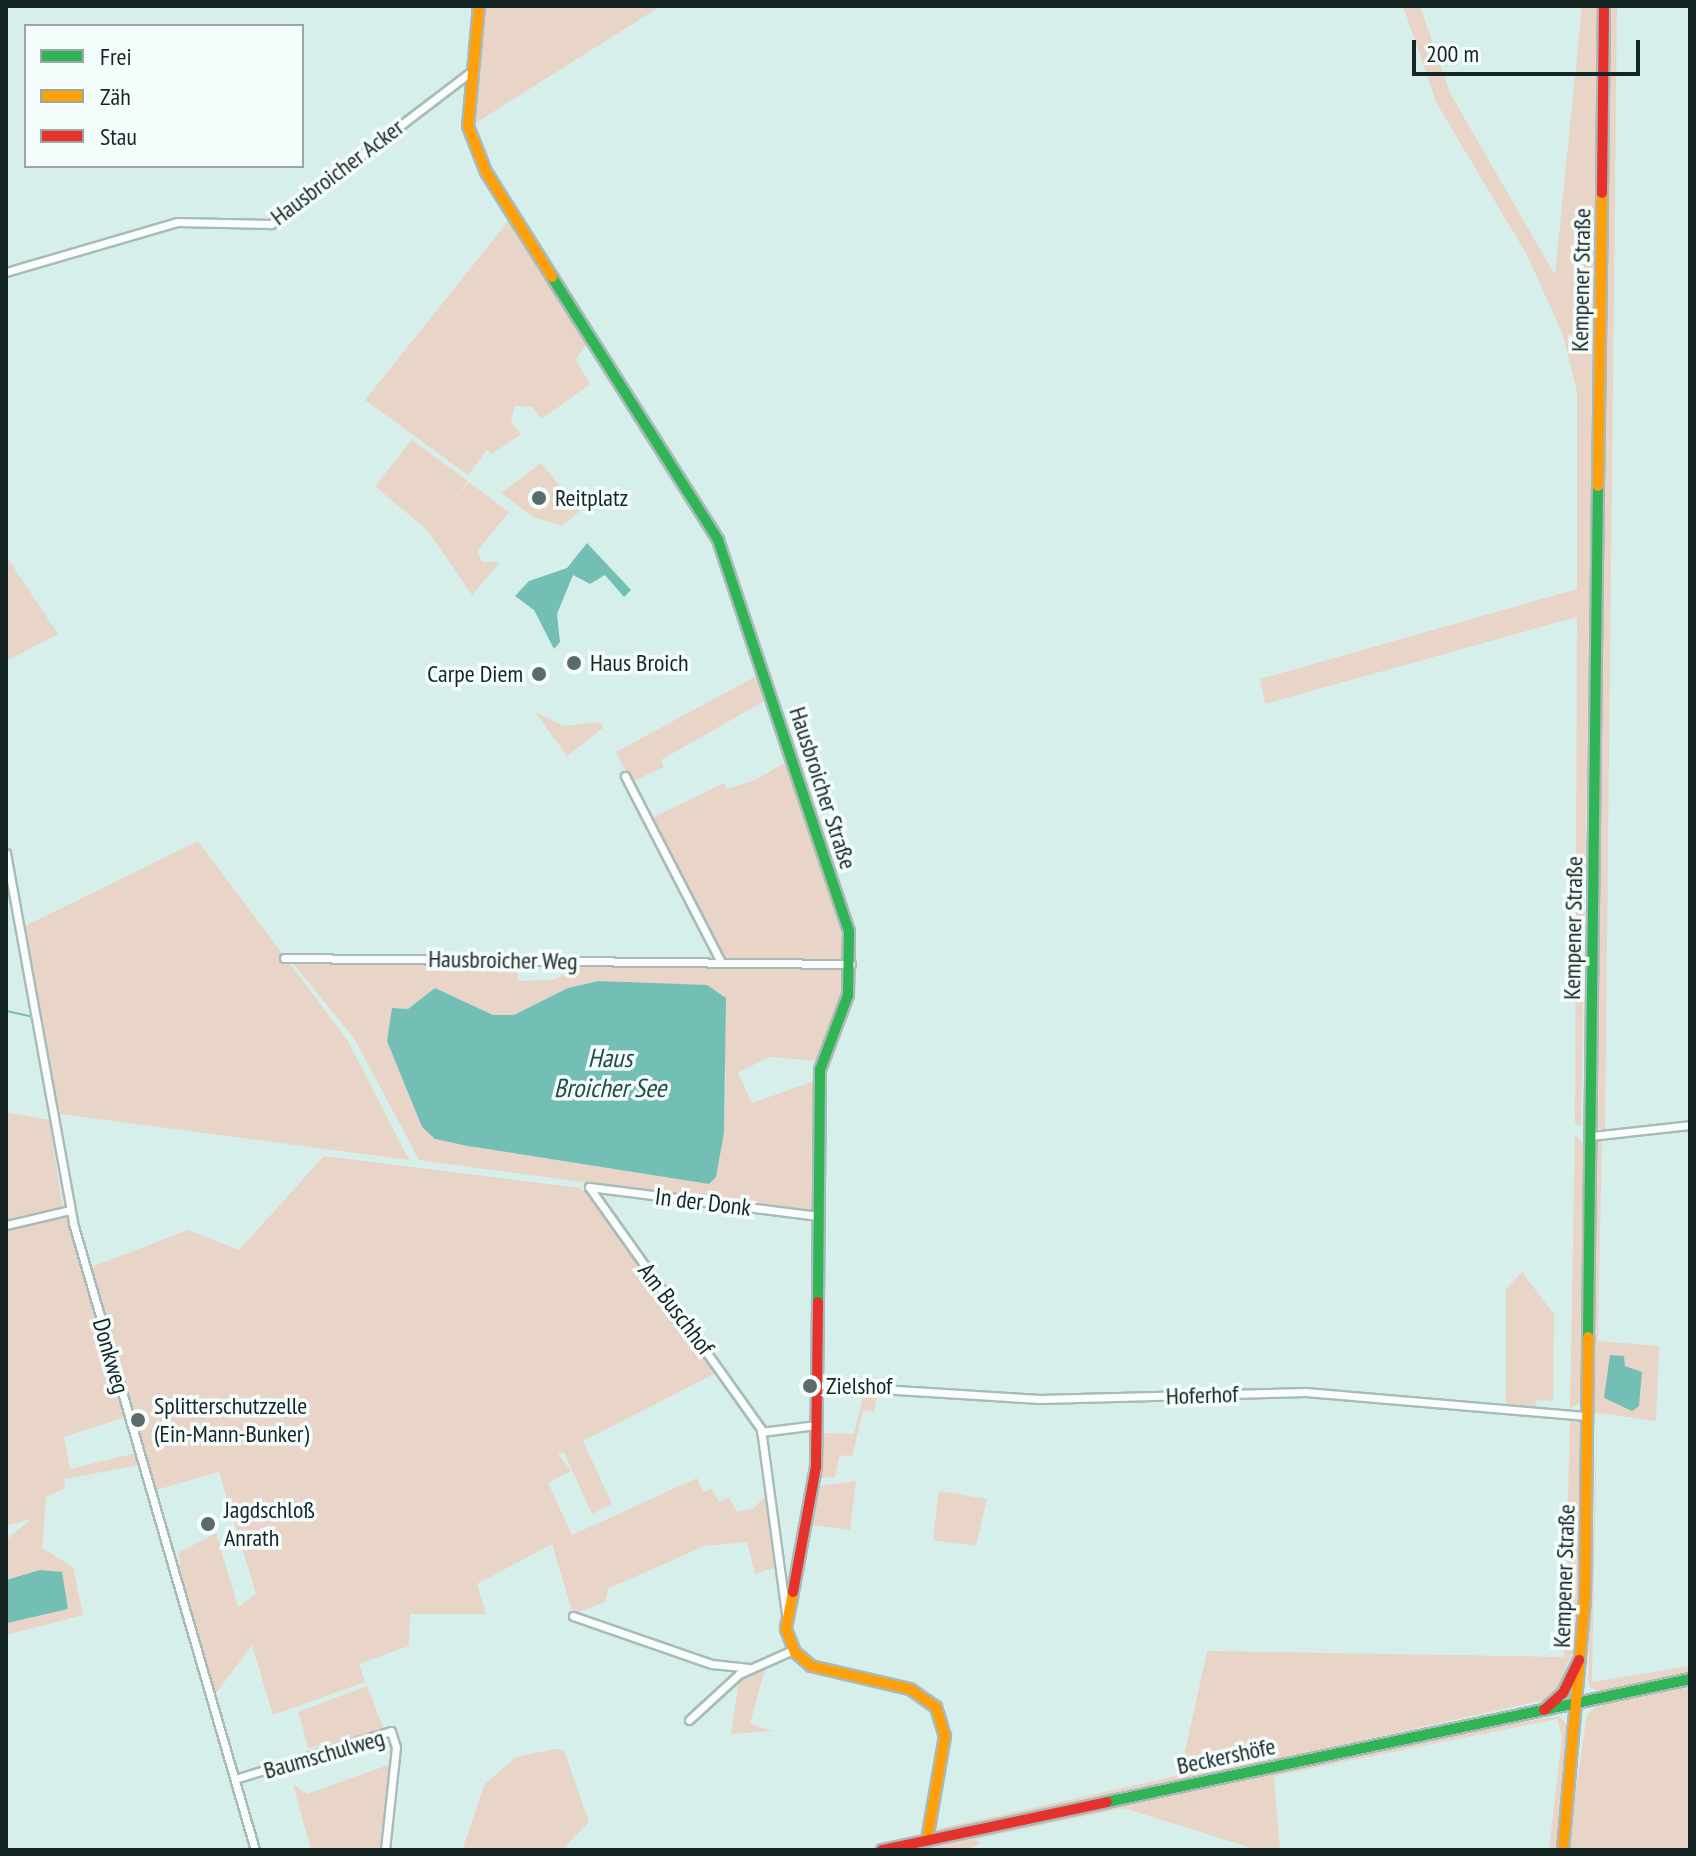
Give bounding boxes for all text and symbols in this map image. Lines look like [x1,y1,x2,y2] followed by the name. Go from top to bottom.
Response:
[24,24,304,168] legend
[1416,24,1644,74] scale bar
[1426,38,1479,69] text: 200 m
[100,41,132,72] text: Frei
[100,81,131,112] text: Zäh
[265,113,409,231] street label: Hausbroicher Acker
[100,121,137,152] text: Stau
[1565,208,1597,352] street label: Kempener Straße
[555,484,628,512] place label: Reitplatz
[530,489,548,507] marker: Reitplatz
[590,649,689,677] place label: Haus Broich
[565,654,583,672] marker: Haus Broich
[427,660,523,688] place label: Carpe Diem
[530,665,548,683] marker: Carpe Diem
[783,703,863,873] street label: Hausbroicher Straße
[1557,856,1589,1000] street label: Kempener Straße
[428,944,578,976] street label: Hausbroicher Weg
[554,1042,666,1104] water label: Haus Broicher See
[654,1182,752,1222] street label: In der Donk
[632,1257,720,1361] street label: Am Buschhof
[87,1315,135,1397] street label: Donkweg
[826,1372,892,1400] place label: Zielshof
[801,1377,819,1395] marker: Zielshof
[1165,1379,1239,1411] street label: Hoferhof
[154,1392,309,1448] place label: Splitterschutzzelle (Ein-Mann-Bunker)
[129,1411,147,1429] marker: Splitterschutzzelle (Ein-Mann-Bunker)
[224,1496,315,1552] place label: Jagdschloß Anrath
[1547,1504,1581,1648] street label: Kempener Straße
[199,1515,217,1533] marker: Jagdschloß Anrath
[260,1723,388,1785] street label: Baumschulweg
[1174,1732,1278,1780] street label: Beckershöfe

